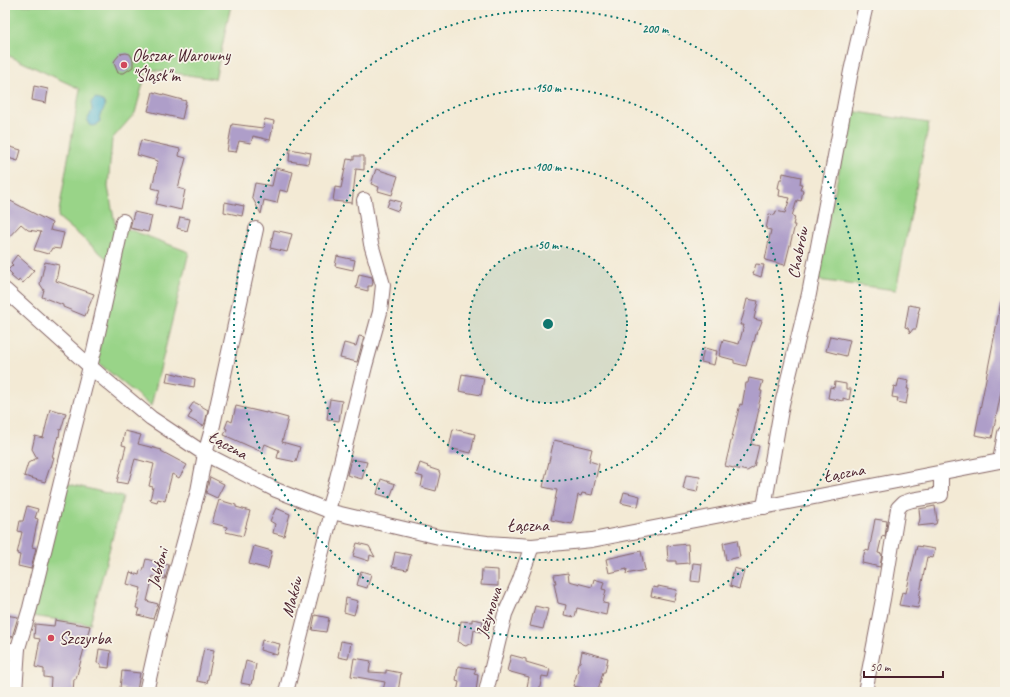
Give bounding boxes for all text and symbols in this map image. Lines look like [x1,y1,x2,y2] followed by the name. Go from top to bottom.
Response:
[642,21,669,37] text: 200 m
[132,45,231,86] place label: Obszar Warowny "Śląsk"m
[119,60,129,70] marker: Obszar Warowny "Śląsk"m
[535,80,562,96] text: 150 m
[535,159,562,175] text: 100 m
[783,224,813,280] street label: Chabrów
[538,237,559,253] text: 50 m
[541,317,555,331] centre of rings
[205,426,252,465] street label: Łączna
[822,458,868,487] street label: Łączna
[507,515,550,536] street label: Łączna
[142,544,174,591] street label: Jabłoni
[277,573,308,619] street label: Maków
[471,583,507,640] street label: Jeżynowa
[59,628,113,649] place label: Szczyrba
[46,633,56,643] marker: Szczyrba
[864,653,943,679] scale bar
[870,659,892,675] text: 50 m

